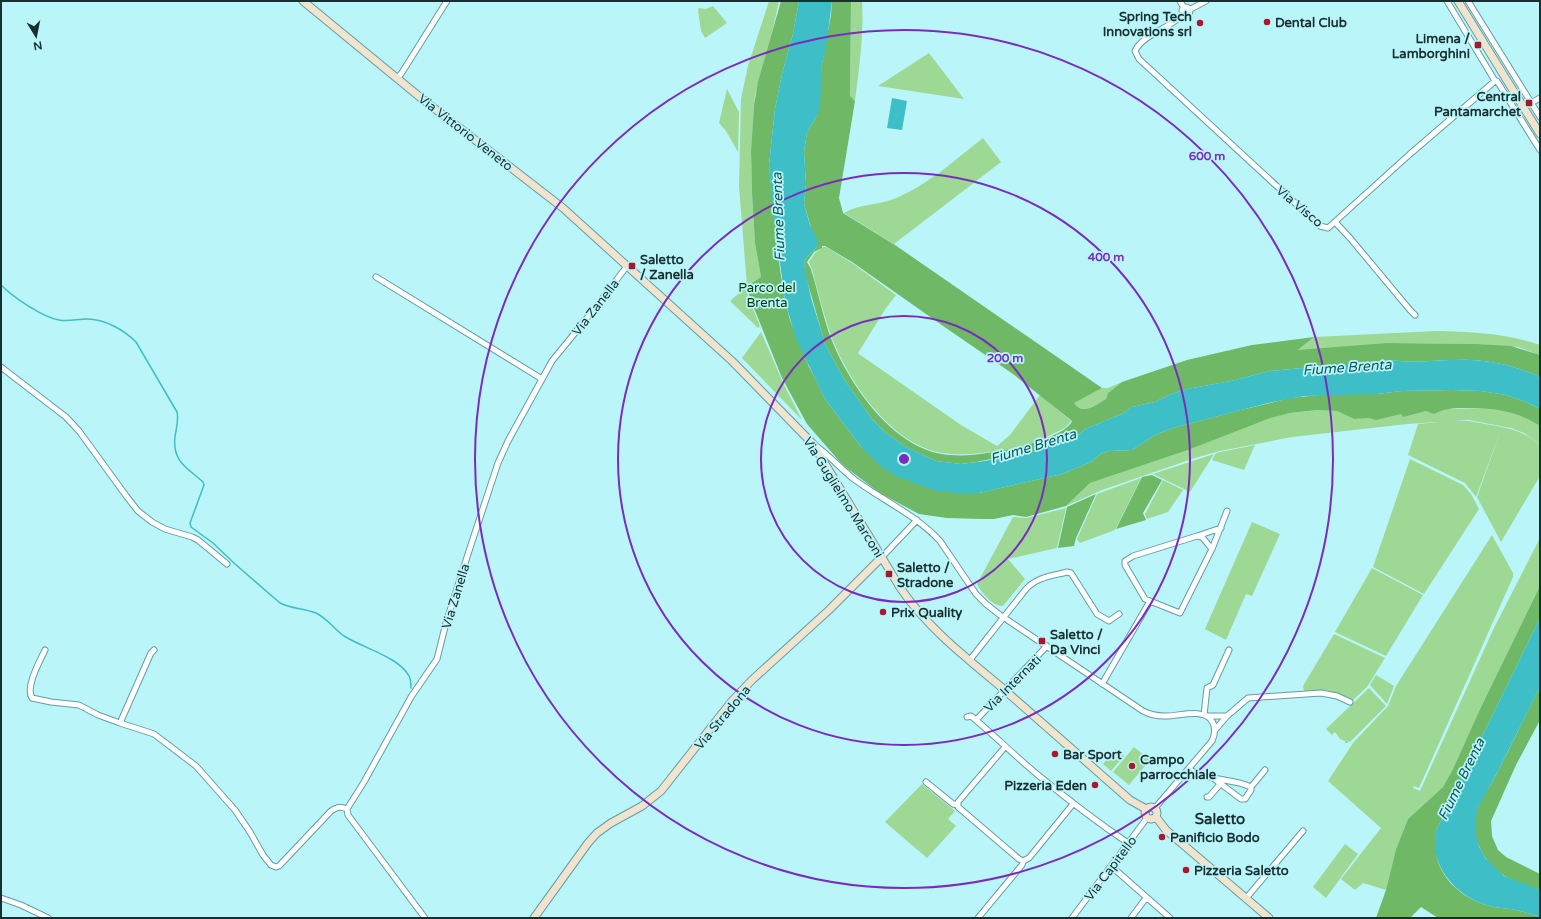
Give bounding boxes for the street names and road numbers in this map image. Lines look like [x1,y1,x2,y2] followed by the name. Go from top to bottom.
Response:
[415,91,516,175] street label: Via Vittorio Veneto
[1273,183,1326,231] street label: Via Visco
[569,276,623,339] street label: Via Zanella
[799,434,887,561] street label: Via Guglielmo Marconi
[438,562,473,631] street label: Via Zanella
[981,652,1045,716] street label: Via Internati
[691,682,754,753] street label: Via Stradona
[1081,833,1140,904] street label: Via Capitello

